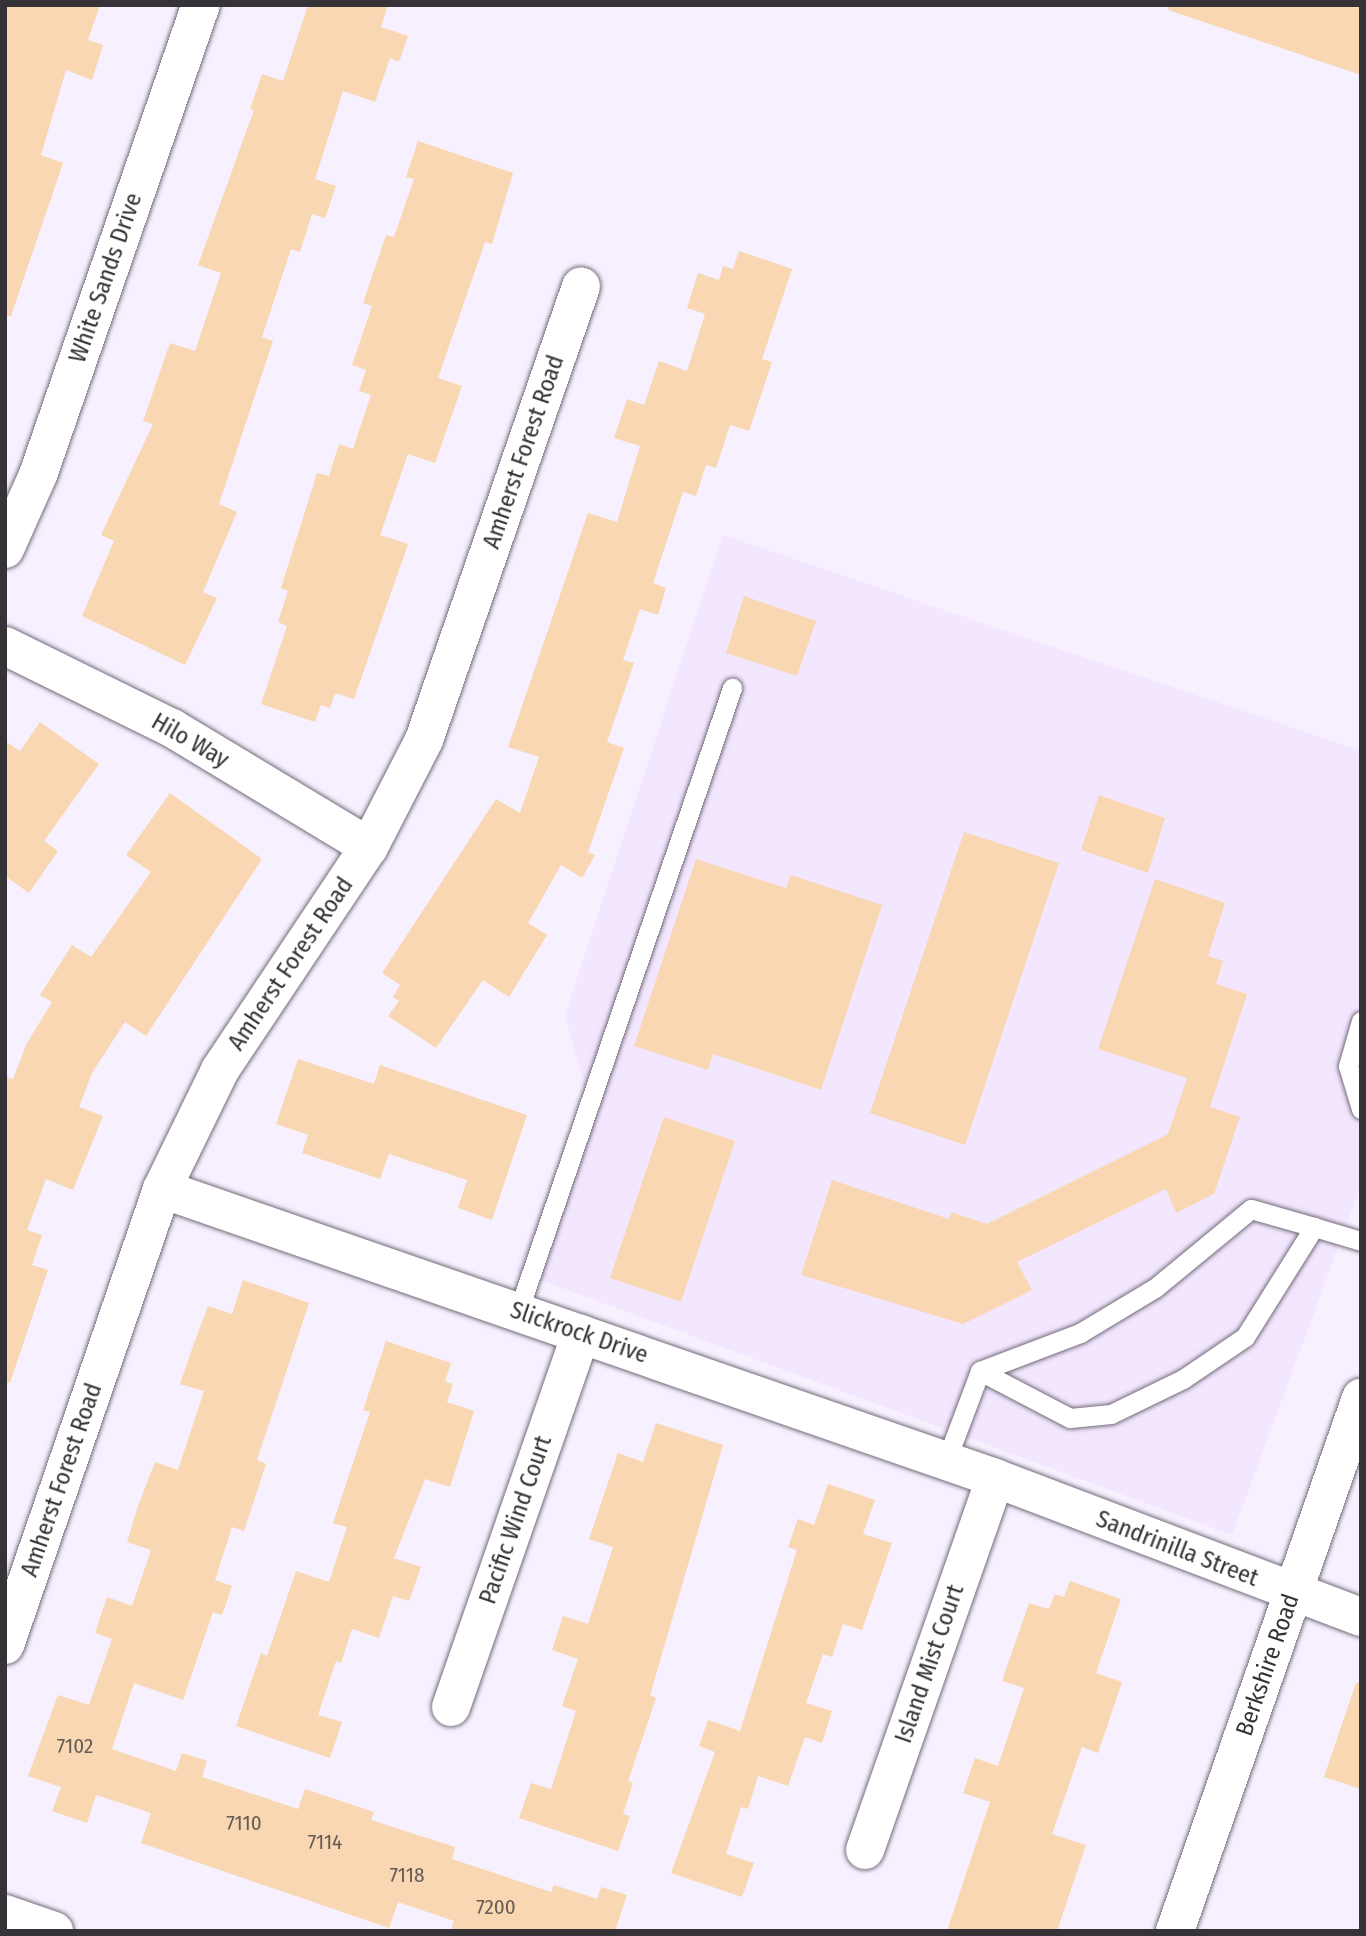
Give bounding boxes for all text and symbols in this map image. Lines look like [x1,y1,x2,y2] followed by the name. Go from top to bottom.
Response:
[63,189,149,367] street label: White Sands Drive
[477,351,571,553] street label: Amherst Forest Road
[146,707,234,775] street label: Hilo Way
[222,872,360,1056] street label: Amherst Forest Road
[506,1296,652,1370] street label: Slickrock Drive
[15,1379,109,1581] street label: Amherst Forest Road
[474,1432,558,1608] street label: Pacific Wind Court
[1092,1505,1262,1593] street label: Sandrinilla Street
[889,1581,971,1747] street label: Island Mist Court
[1230,1590,1306,1740] street label: Berkshire Road
[57,1733,93,1759] house number: 7102
[226,1810,262,1836] house number: 7110
[308,1829,342,1855] house number: 7114
[390,1862,424,1888] house number: 7118
[476,1894,516,1920] house number: 7200

